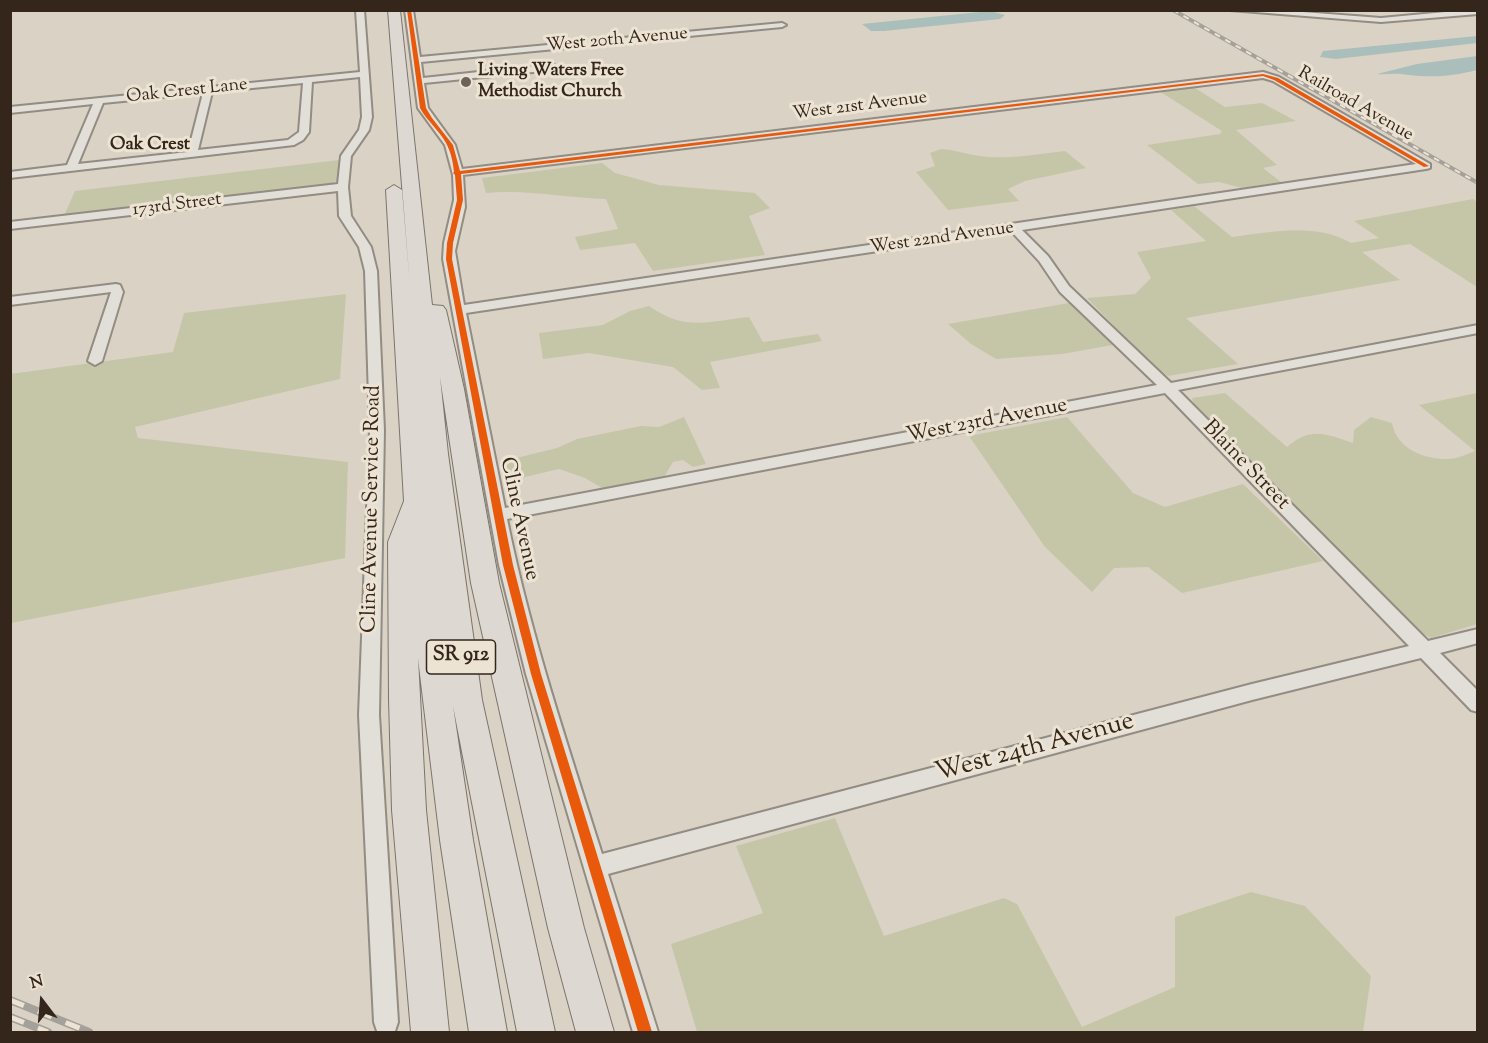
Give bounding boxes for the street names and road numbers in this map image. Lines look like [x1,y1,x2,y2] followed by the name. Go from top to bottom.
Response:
[545,24,689,58] street label: West 20th Avenue
[1293,63,1417,147] street label: Railroad Avenue
[125,75,249,109] street label: Oak Crest Lane
[791,88,929,126] street label: West 21st Avenue
[131,190,223,222] street label: 173rd Street
[869,218,1015,260] street label: West 22nd Avenue
[358,385,388,633] street label: Cline Avenue Service Road
[904,394,1070,450] street label: West 23rd Avenue
[1196,416,1294,516] street label: Blaine Street
[493,455,543,583] street label: Cline Avenue
[426,640,496,674] road number: SR 912
[932,707,1138,791] street label: West 24th Avenue

